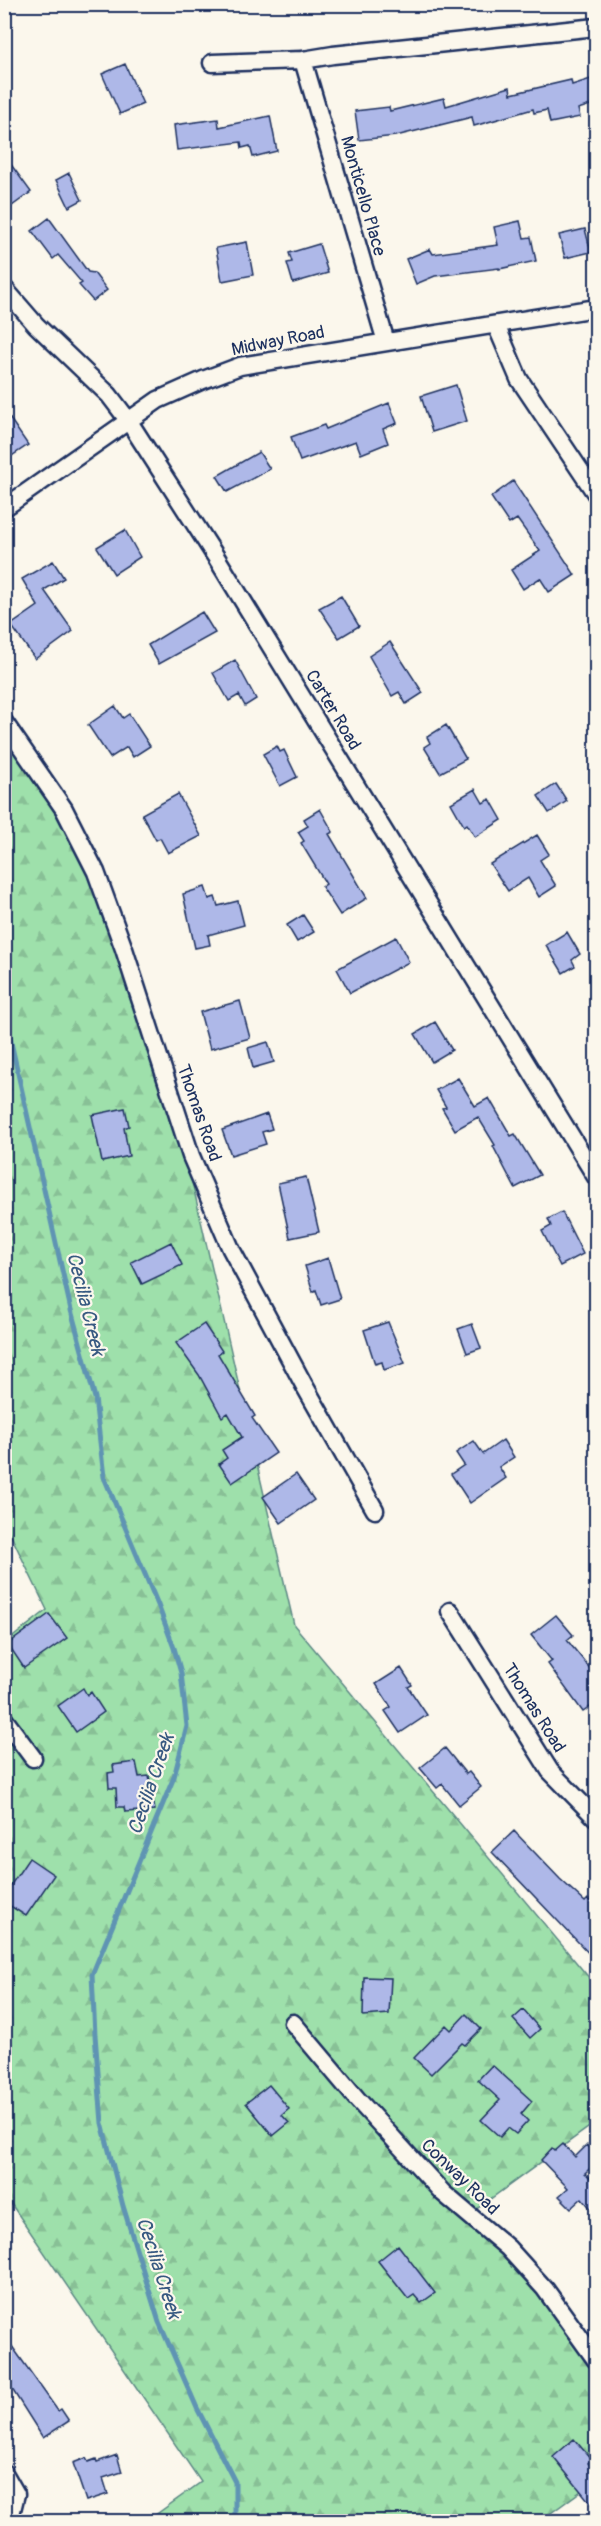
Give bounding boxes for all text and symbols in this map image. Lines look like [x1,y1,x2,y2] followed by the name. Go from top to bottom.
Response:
[335,133,391,259] street label: Monticello Place
[229,321,327,361] street label: Midway Road
[300,666,366,754] street label: Carter Road
[172,1061,226,1165] street label: Thomas Road
[61,1250,111,1360] water label: Cecilia Creek
[497,1659,571,1757] street label: Thomas Road
[122,1729,180,1838] water label: Cecilia Creek
[416,2134,504,2220] street label: Conway Road
[131,2214,188,2323] water label: Cecilia Creek

